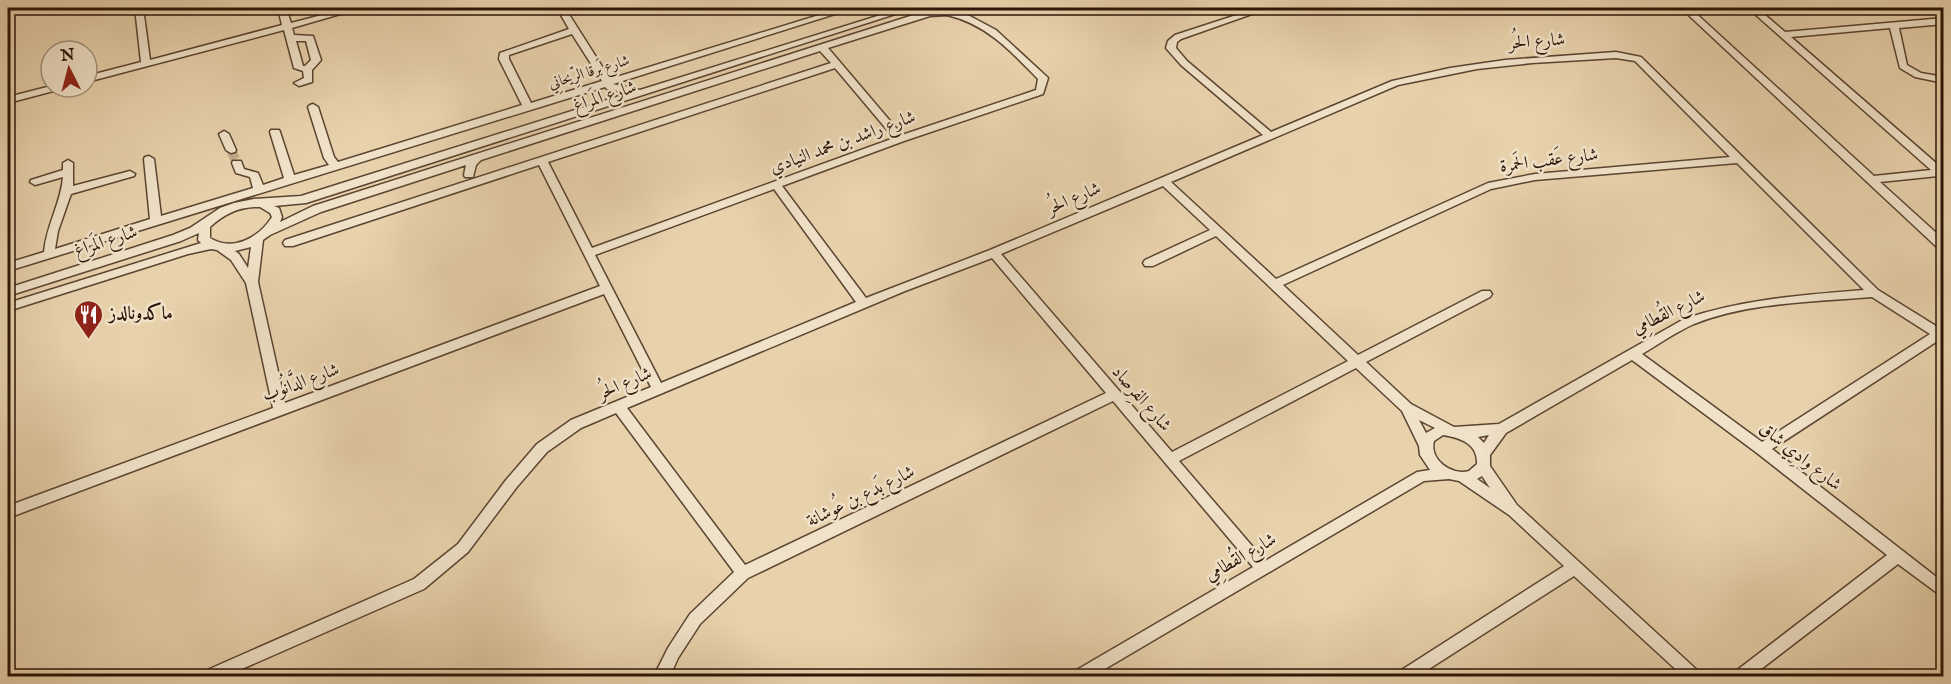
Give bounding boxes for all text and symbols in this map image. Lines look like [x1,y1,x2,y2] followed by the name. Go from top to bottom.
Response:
[1506,24,1566,58] street label: شارع الحُر
[39,39,99,99] north arrow
[59,45,76,67] text: N
[546,49,633,97] street label: شارع بَرقا الرِّيحانِي
[569,73,640,120] street label: شارع المَراغ
[767,106,920,182] street label: شارع راشد بن محمد النيادي
[1498,141,1600,180] street label: شارع عَقب الحَمرة
[1040,173,1105,223] street label: شارع الحُر
[70,218,141,265] street label: شارع المَراغ
[1626,281,1710,342] street label: شارع القُطامِي
[72,298,104,340] restaurant icon: ماكدونالدز
[107,302,173,326] place label: ماكدونالدز
[257,354,343,409] street label: شارع الدَّانُوب
[591,358,656,408] street label: شارع الحُر
[1105,361,1176,438] street label: شارع الفِرصاد
[1753,418,1846,498] street label: شارع وادِي شاق
[801,456,920,535] street label: شارع بَدع بن عُوشانة
[1199,524,1282,589] street label: شارع القُطامِي

